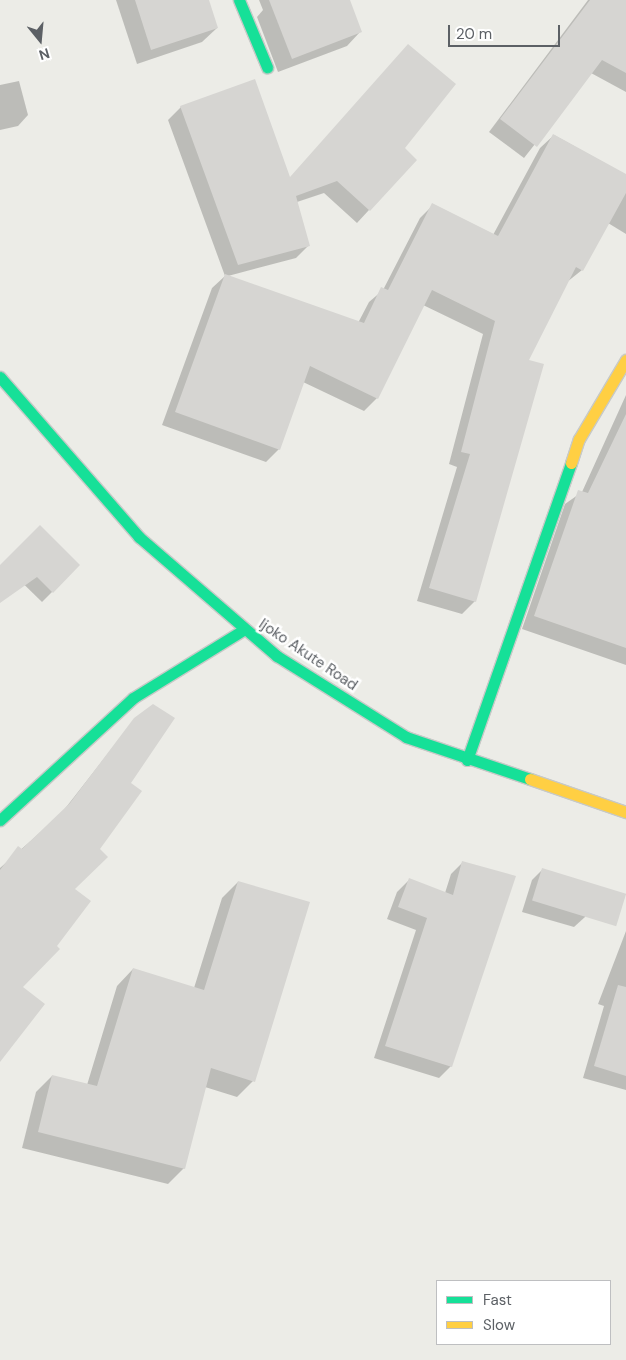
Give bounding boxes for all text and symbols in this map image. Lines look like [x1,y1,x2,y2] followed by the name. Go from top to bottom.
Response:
[15,15,65,65] north arrow
[451,15,564,47] scale bar
[456,24,492,44] text: 20 m
[37,44,52,64] text: N
[255,615,361,695] street label: Ijoko Akute Road
[436,1280,611,1345] legend
[483,1290,512,1310] text: Fast
[483,1315,515,1335] text: Slow

